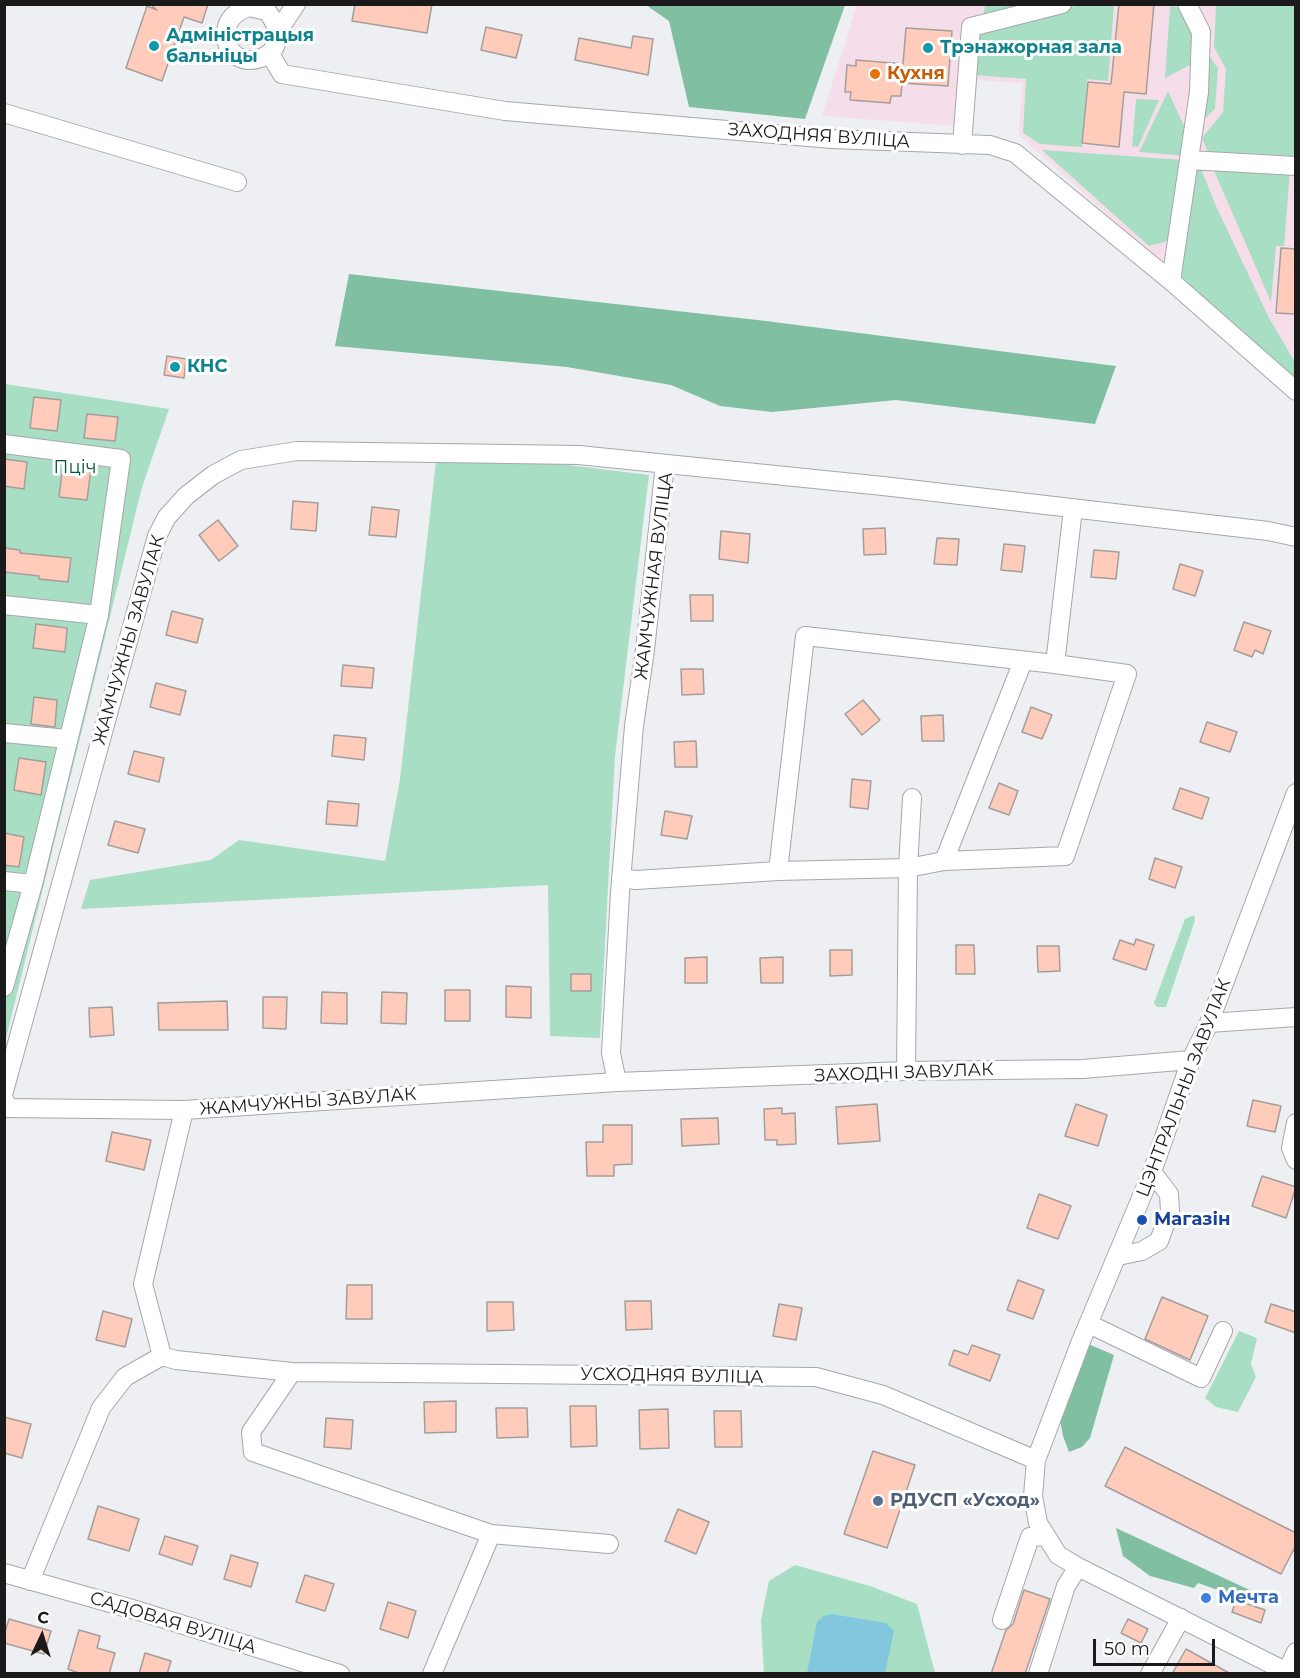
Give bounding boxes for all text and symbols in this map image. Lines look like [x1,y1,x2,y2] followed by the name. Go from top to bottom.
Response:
[166,25,314,68] place label: Адміністрацыя бальніцы
[940,37,1122,59] place label: Трэнажорная зала
[147,39,161,53] marker: Адміністрацыя бальніцы
[921,41,935,55] marker: Трэнажорная зала
[887,63,945,85] place label: Кухня
[868,67,882,81] marker: Кухня
[727,119,911,153] street label: ЗАХОДНЯЯ ВУЛІЦА
[187,356,228,378] place label: КНС
[168,360,182,374] marker: КНС
[54,457,96,479] park label: Пціч
[631,471,677,681] street label: ЖАМЧУЖНАЯ ВУЛІЦА
[89,533,169,747] street label: ЖАМЧУЖНЫ ЗАВУЛАК
[1132,976,1236,1200] street label: ЦЭНТРАЛЬНЫ ЗАВУЛАК
[814,1059,994,1087] street label: ЗАХОДНІ ЗАВУЛАК
[199,1084,417,1120] street label: ЖАМЧУЖНЫ ЗАВУЛАК
[1154,1209,1230,1231] place label: Магазін
[1135,1213,1149,1227] marker: Магазін
[580,1364,764,1388] street label: УСХОДНЯЯ ВУЛІЦА
[890,1490,1040,1512] place label: РДУСП «Усход»
[871,1494,885,1508] marker: РДУСП «Усход»
[87,1587,259,1659] street label: САДОВАЯ ВУЛІЦА
[1218,1587,1279,1609] place label: Мечта
[1199,1591,1213,1605] marker: Мечта
[12,1606,72,1666] north arrow
[37,1608,50,1627] text: С
[1096,1627,1218,1665] scale bar
[1104,1638,1150,1660] text: 50 m

